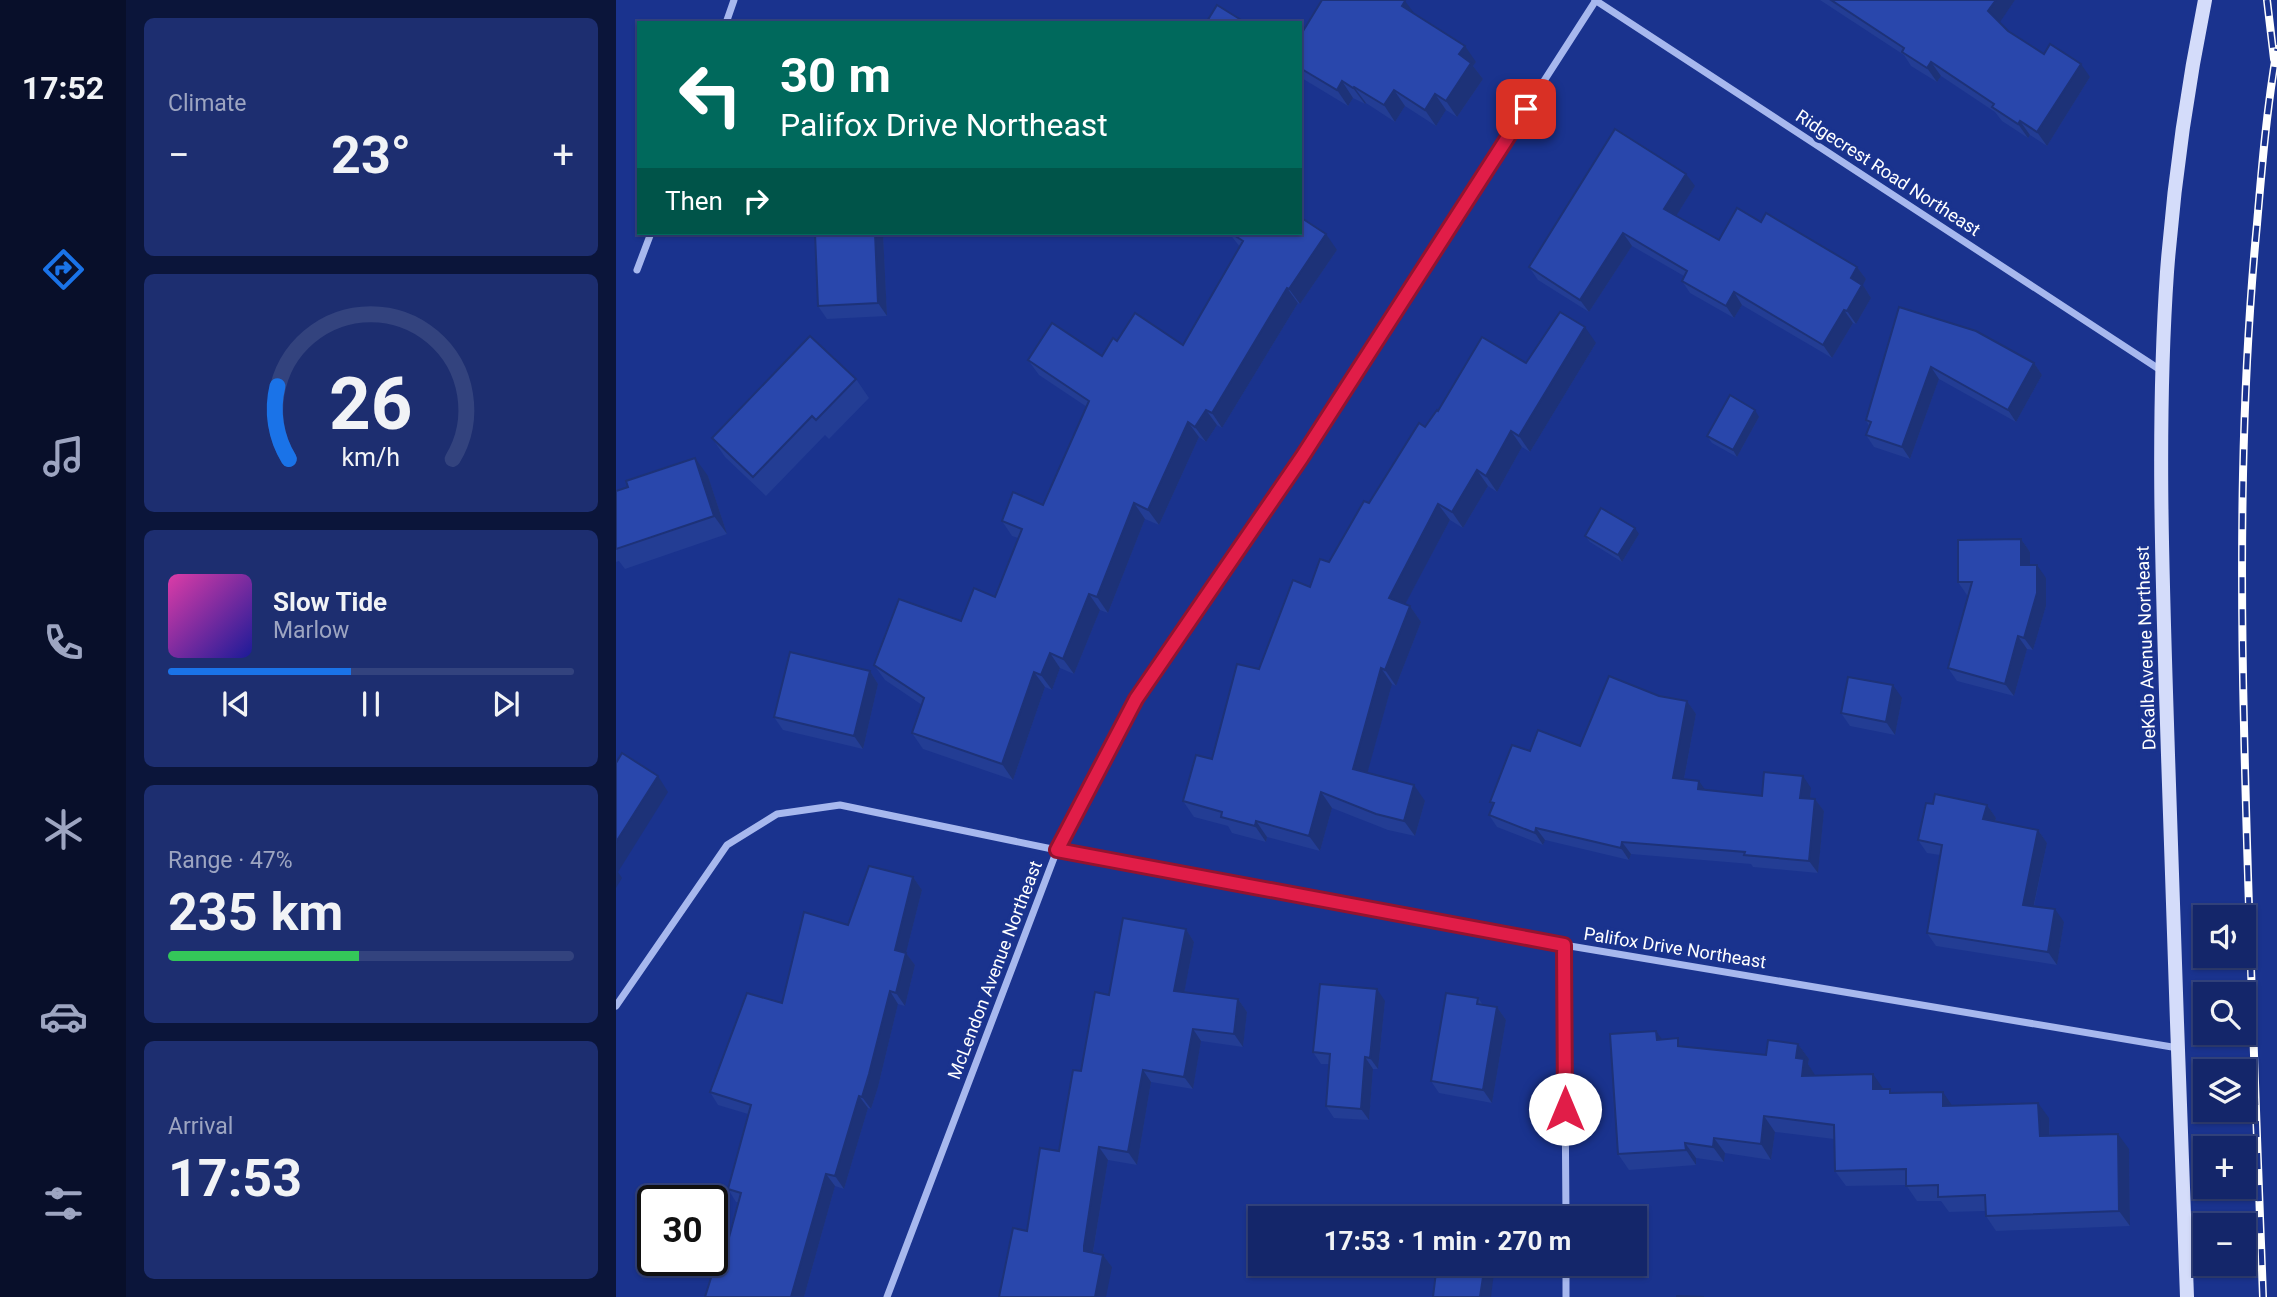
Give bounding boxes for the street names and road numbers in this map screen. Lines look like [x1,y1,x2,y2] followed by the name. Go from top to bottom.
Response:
[1792,105,1984,240] street label: Ridgecrest Road Northeast
[2131,545,2160,751] street label: DeKalb Avenue Northeast
[943,857,1046,1082] street label: McLendon Avenue Northeast
[1582,923,1768,972] street label: Palifox Drive Northeast

